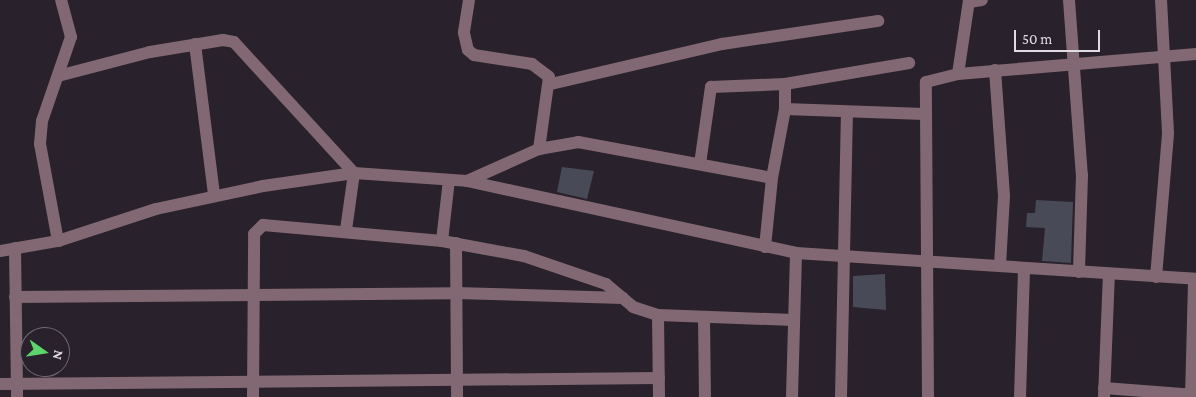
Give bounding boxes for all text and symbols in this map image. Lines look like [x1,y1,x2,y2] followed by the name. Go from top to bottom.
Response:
[1016,20,1102,52] scale bar
[1022,31,1052,47] text: 50 m
[20,327,70,377] north arrow
[50,349,68,362] text: N

